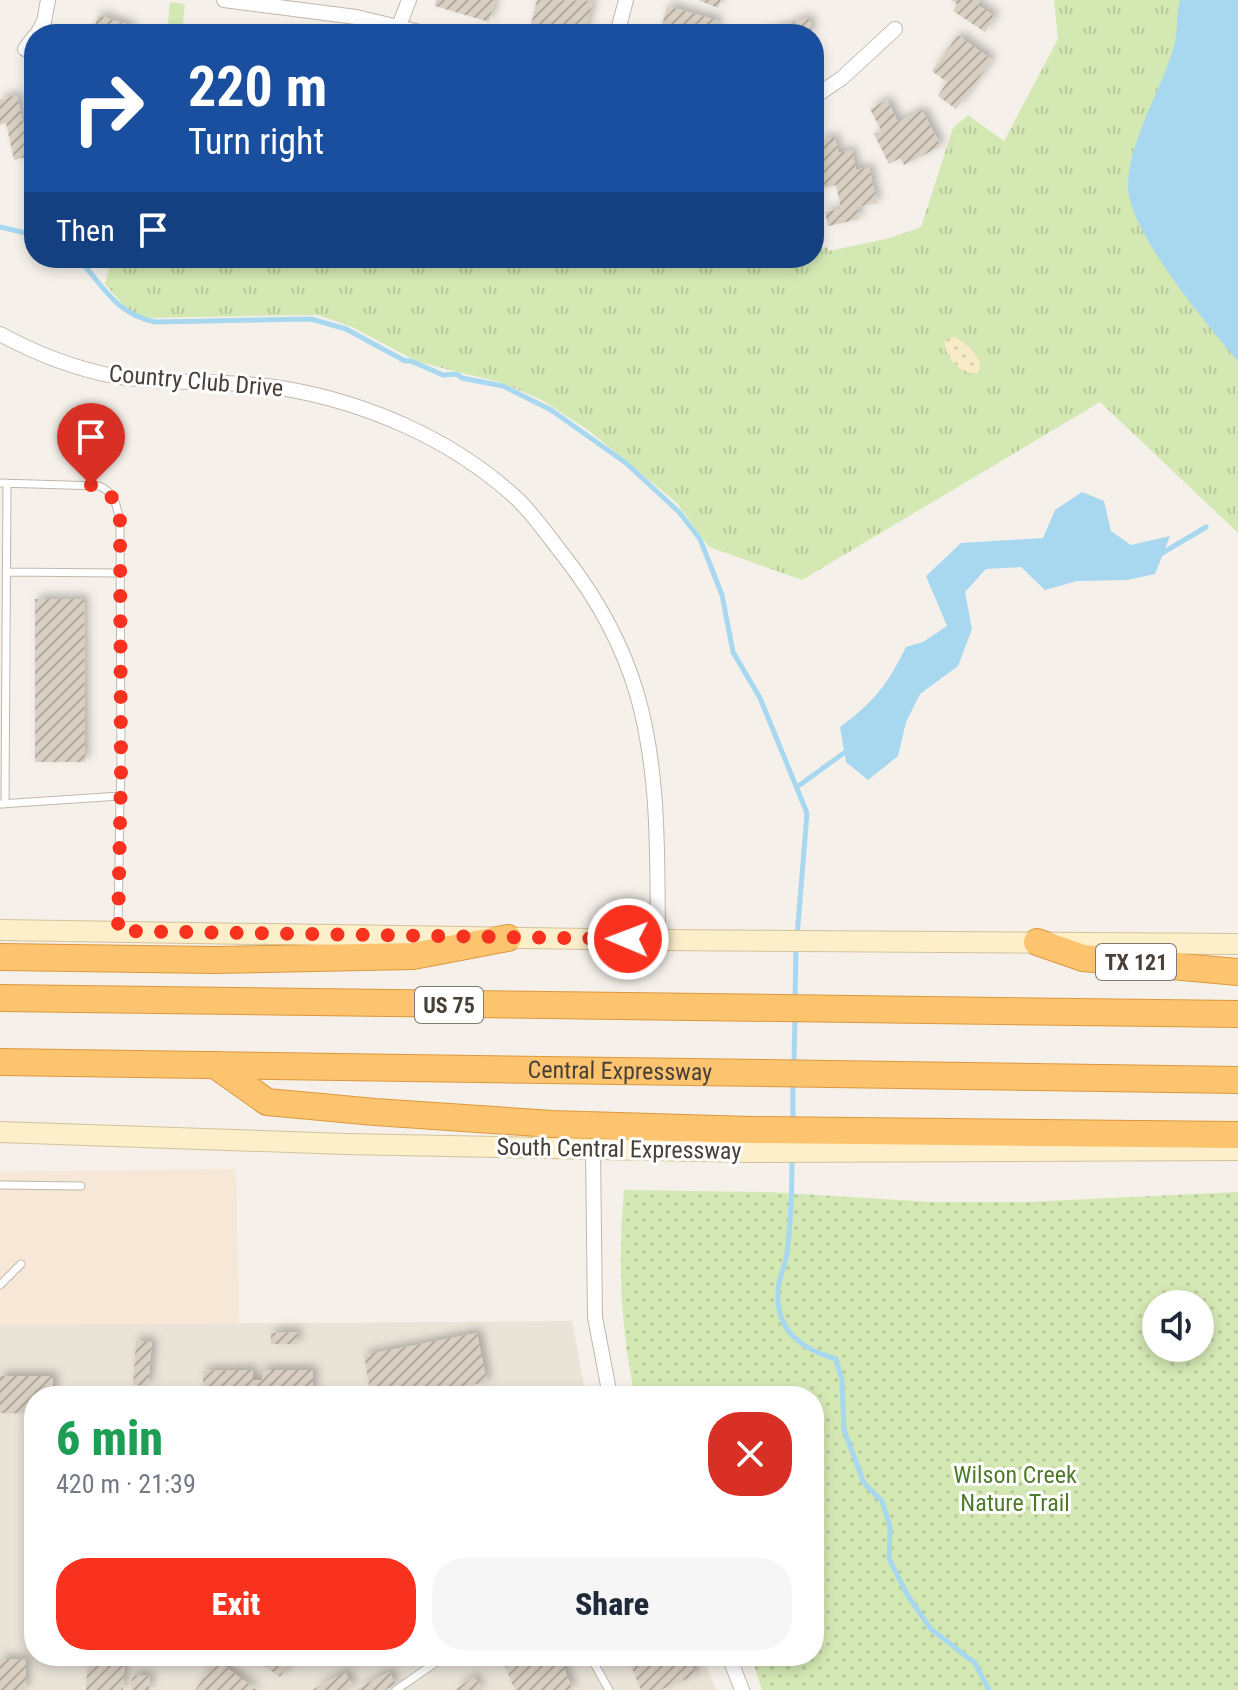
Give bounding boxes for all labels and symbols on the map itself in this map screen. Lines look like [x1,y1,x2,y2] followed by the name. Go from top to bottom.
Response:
[108,359,284,403] street label: Country Club Drive
[57,403,125,485] pin
[586,897,670,981] position arrow
[1096,944,1176,980] road number: TX 121
[415,987,483,1023] road number: US 75
[527,1056,712,1086] street label: Central Expressway
[496,1133,742,1165] street label: South Central Expressway
[953,1461,1077,1517] park label: Wilson Creek Nature Trail

